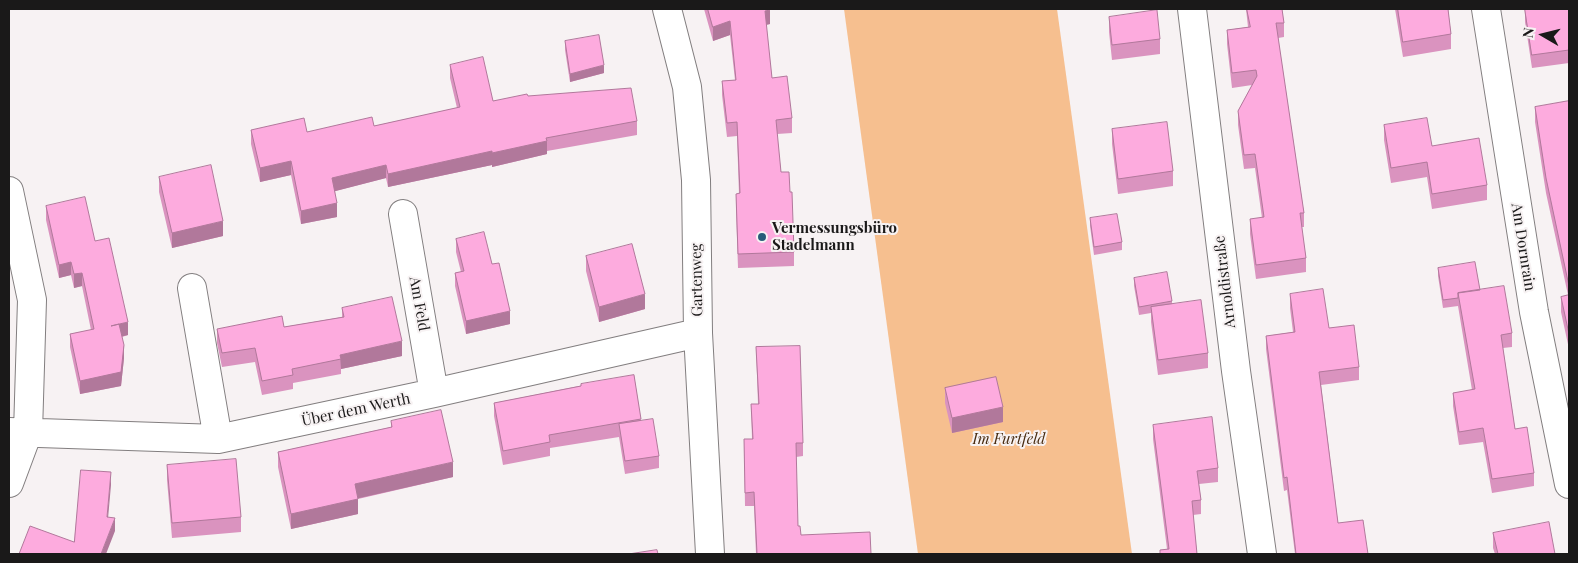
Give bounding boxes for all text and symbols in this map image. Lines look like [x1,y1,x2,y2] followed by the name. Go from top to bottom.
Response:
[1518,10,1568,60] north arrow
[1518,27,1538,39] text: N
[1507,202,1539,292] street label: Am Dornrain
[772,219,897,254] place label: Vermessungsbüro Stadelmann
[756,231,768,243] marker: Vermessungsbüro Stadelmann
[1210,235,1240,329] street label: Arnoldistraße
[687,243,707,317] street label: Gartenweg
[405,275,433,333] street label: Am Feld
[300,390,412,430] street label: Über dem Werth
[973,430,1045,448] park label: Im Furtfeld

